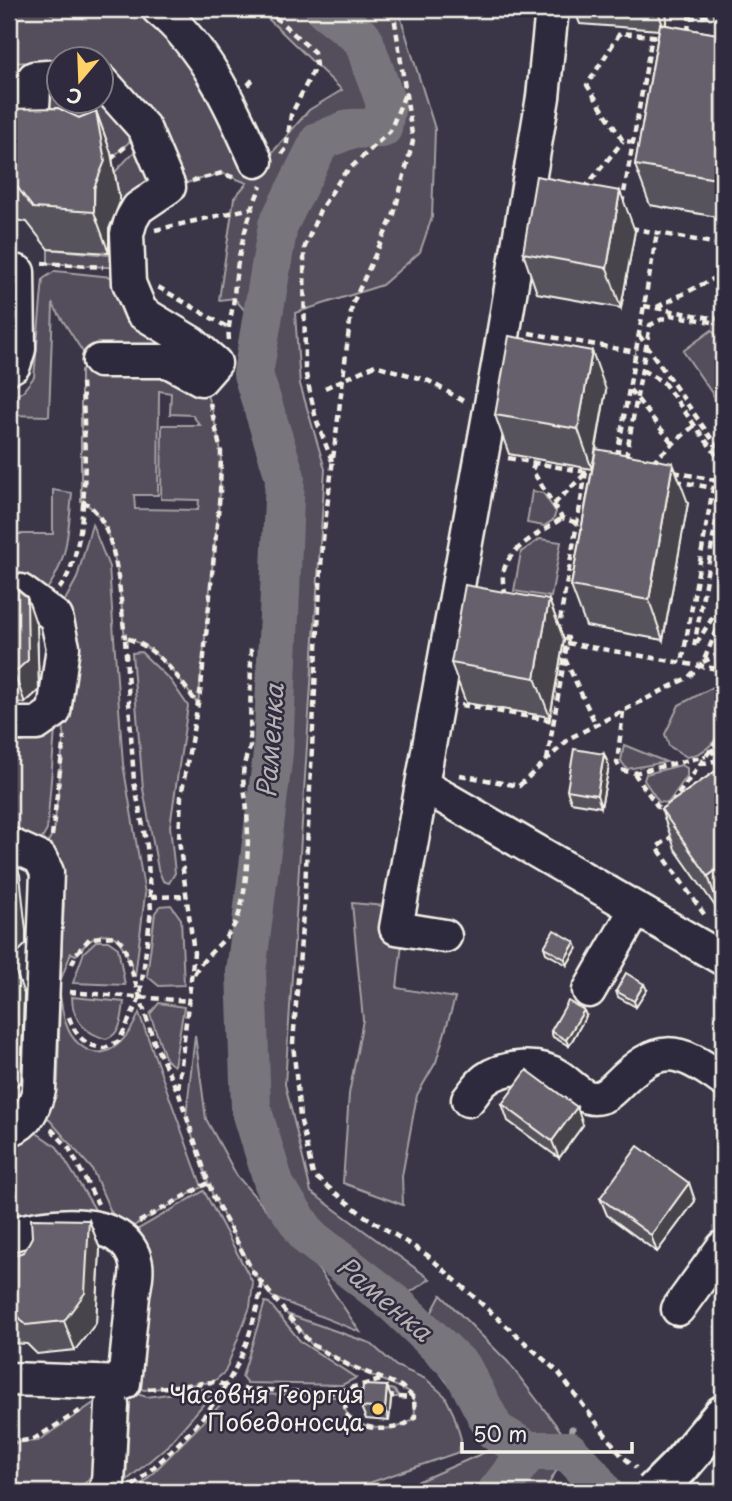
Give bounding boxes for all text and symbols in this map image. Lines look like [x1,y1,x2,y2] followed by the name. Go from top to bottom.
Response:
[46,46,116,116] north arrow
[63,81,85,113] text: С
[246,681,293,800] water label: Раменка
[328,1246,442,1350] water label: Раменка
[169,1375,364,1439] place label: Часовня Георгия Победоносца
[370,1401,386,1417] marker: Часовня Георгия Победоносца
[462,1410,632,1454] scale bar
[473,1417,527,1449] text: 50 m

